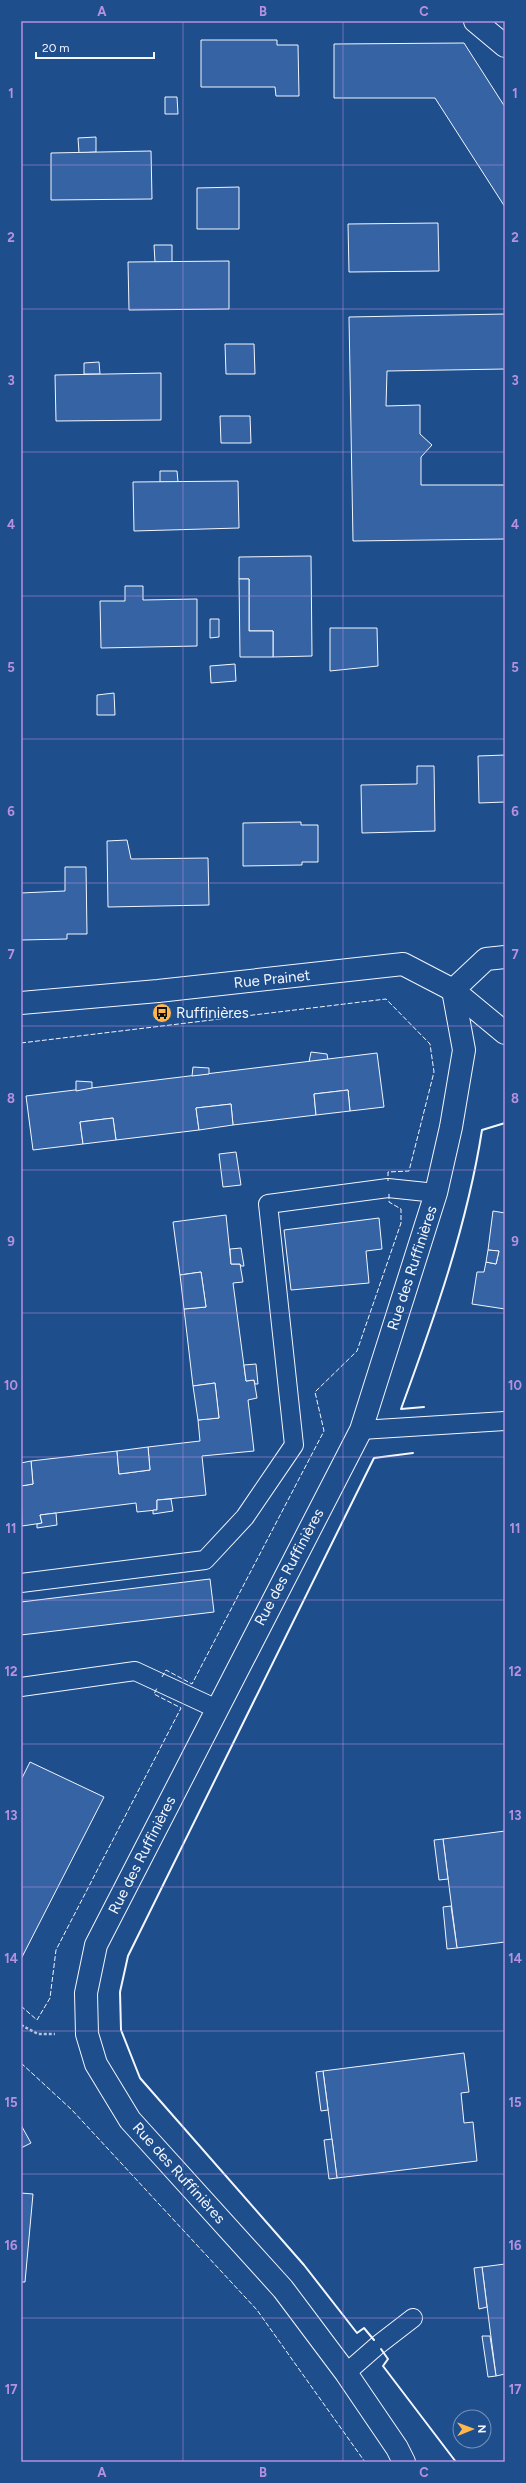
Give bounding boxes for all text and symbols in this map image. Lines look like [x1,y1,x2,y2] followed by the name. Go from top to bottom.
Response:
[97,4,107,19] text: A
[259,4,267,19] text: B
[419,4,429,19] text: C
[36,34,154,60] scale bar
[42,41,70,55] text: 20 m
[8,86,14,101] text: 1
[512,86,518,101] text: 1
[7,230,15,245] text: 2
[511,230,519,245] text: 2
[7,373,15,388] text: 3
[511,373,519,388] text: 3
[7,517,15,532] text: 4
[511,517,519,532] text: 4
[7,660,15,675] text: 5
[511,660,519,675] text: 5
[7,804,15,819] text: 6
[511,804,519,819] text: 6
[7,947,15,962] text: 7
[511,947,519,962] text: 7
[233,966,311,992] street label: Rue Prainet
[151,1002,173,1024] bus stop icon: Ruffinières
[176,1004,249,1022] place label: Ruffinières
[7,1091,15,1106] text: 8
[511,1091,519,1106] text: 8
[383,1203,441,1333] street label: Rue des Ruffinières
[7,1234,15,1249] text: 9
[511,1234,519,1249] text: 9
[4,1378,18,1393] text: 10
[508,1378,522,1393] text: 10
[251,1505,327,1629] street label: Rue des Ruffinières
[6,1521,16,1536] text: 11
[510,1521,520,1536] text: 11
[4,1664,18,1679] text: 12
[508,1664,522,1679] text: 12
[104,1793,180,1917] street label: Rue des Ruffinières
[5,1808,17,1823] text: 13
[509,1808,521,1823] text: 13
[4,1951,18,1966] text: 14
[508,1951,522,1966] text: 14
[4,2095,18,2110] text: 15
[508,2095,522,2110] text: 15
[129,2119,229,2227] street label: Rue des Ruffinières
[4,2238,18,2253] text: 16
[508,2238,522,2253] text: 16
[5,2382,17,2397] text: 17
[509,2382,521,2397] text: 17
[452,2409,492,2449] north arrow
[475,2424,488,2433] text: N
[97,2465,107,2480] text: A
[259,2465,267,2480] text: B
[419,2465,429,2480] text: C

